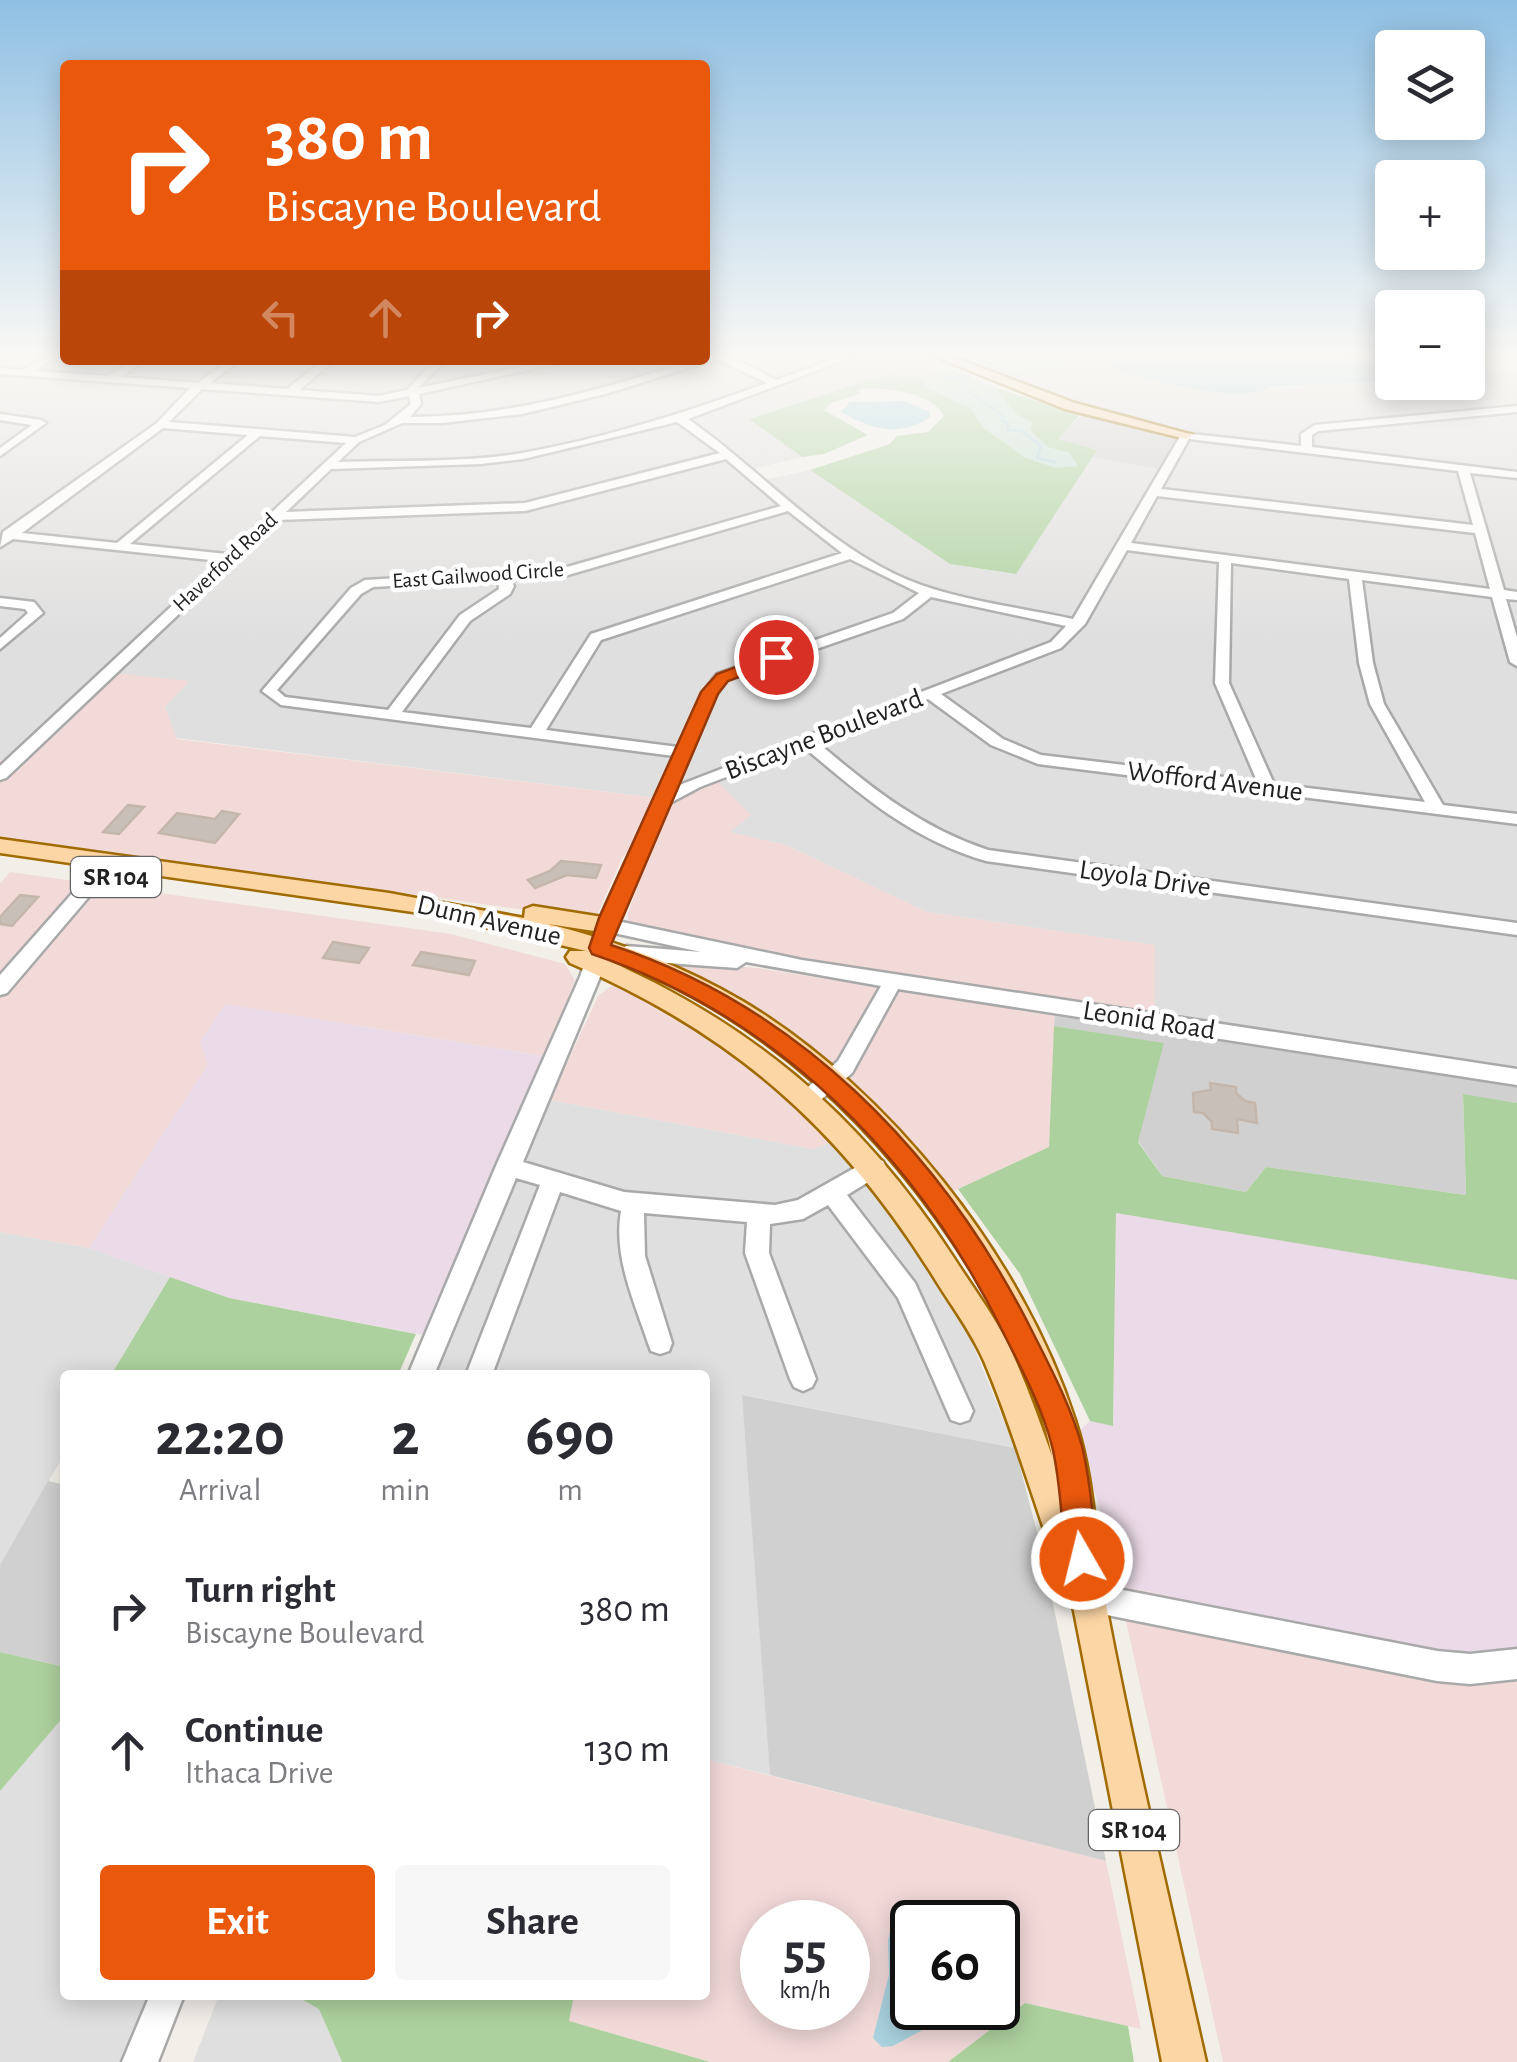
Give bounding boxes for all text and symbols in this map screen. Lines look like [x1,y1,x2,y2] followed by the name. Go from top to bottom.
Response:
[1375,30,1485,400] map controls
[1375,30,1485,140] button: layers
[100,100,230,230] icon: right
[265,103,433,173] text: 380 m
[1375,160,1485,270] button: +
[265,185,601,230] text: Biscayne Boulevard
[253,290,308,345] icon: left
[358,290,413,345] icon: ahead
[463,290,518,345] icon: right
[1375,290,1485,400] button: −
[169,508,281,616] street label: Haverford Road
[391,558,565,592] street label: East Gailwood Circle
[734,615,819,700] pin
[749,630,804,685] icon: arrive
[721,684,927,786] street label: Biscayne Boulevard
[1126,757,1304,807] street label: Wofford Avenue
[1077,856,1213,902] street label: Loyola Drive
[71,857,161,897] road number: SR 104
[414,891,564,951] street label: Dunn Avenue
[1081,997,1217,1045] street label: Leonid Road
[155,1406,285,1466] text: 22:20
[391,1406,419,1466] text: 2
[525,1406,615,1466] text: 690
[179,1474,261,1506] text: Arrival
[380,1474,430,1506] text: min
[557,1474,583,1506] text: m
[1030,1507,1134,1611] position arrow
[185,1572,335,1610] text: Turn right
[100,1583,155,1638] icon: right
[580,1591,670,1629] text: 380 m
[185,1617,424,1649] text: Biscayne Boulevard
[185,1712,323,1750] text: Continue
[100,1723,155,1778] icon: ahead
[585,1731,670,1769] text: 130 m
[185,1757,333,1789] text: Ithaca Drive
[1089,1810,1179,1850] road number: SR 104
[100,1865,375,1980] button: Exit
[395,1865,670,1980] button: Share
[890,1900,1020,2030] speed limit sign: 60
[783,1928,827,1978] text: 55
[779,1978,831,2003] text: km/h

